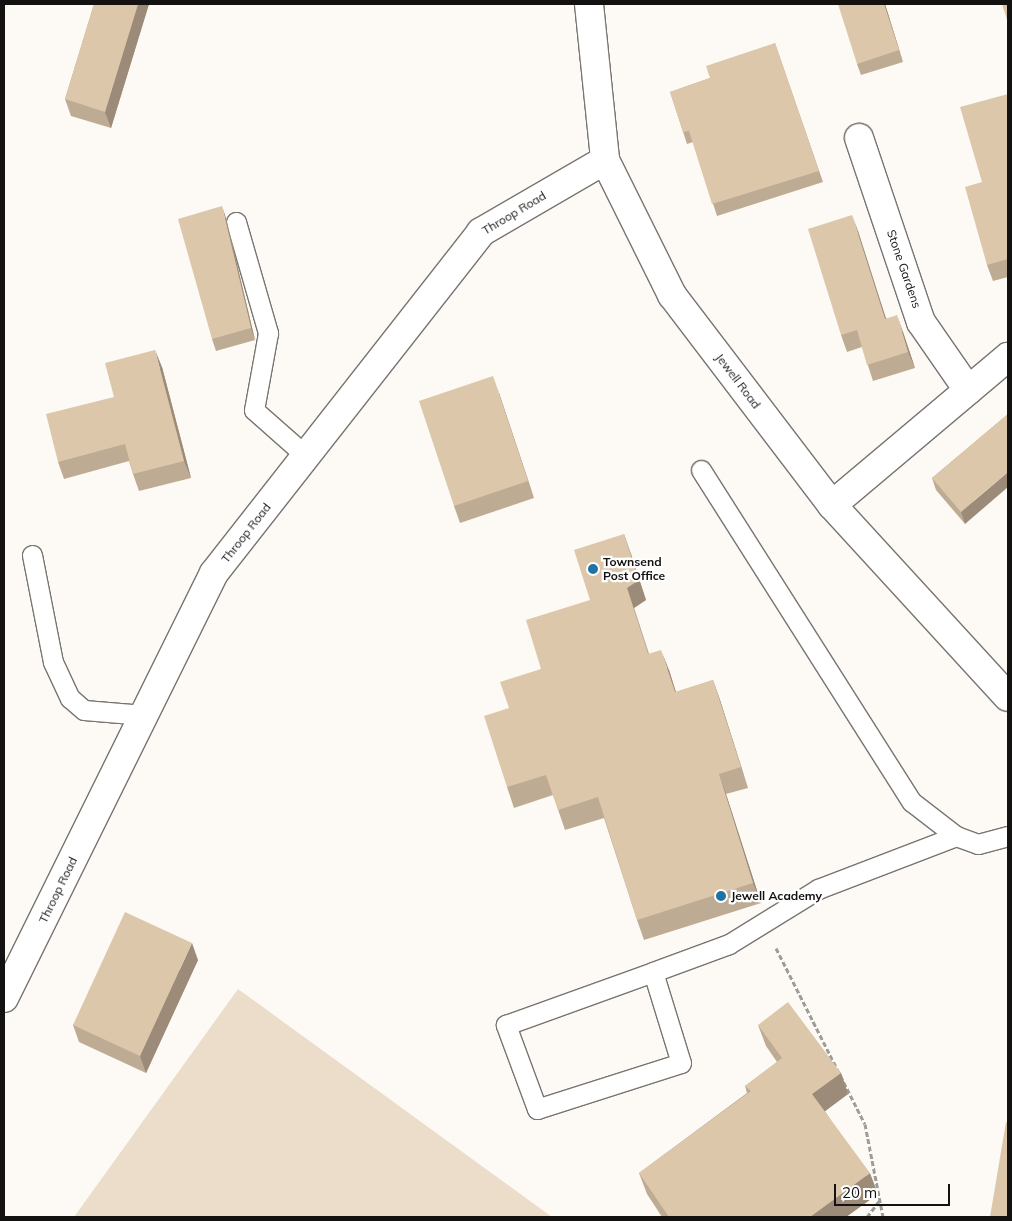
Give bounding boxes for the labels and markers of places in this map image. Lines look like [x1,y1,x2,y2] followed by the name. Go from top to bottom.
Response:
[603,555,665,583] place label: Townsend Post Office
[587,563,599,575] marker: Townsend Post Office
[731,889,822,903] place label: Jewell Academy
[715,890,727,902] marker: Jewell Academy

